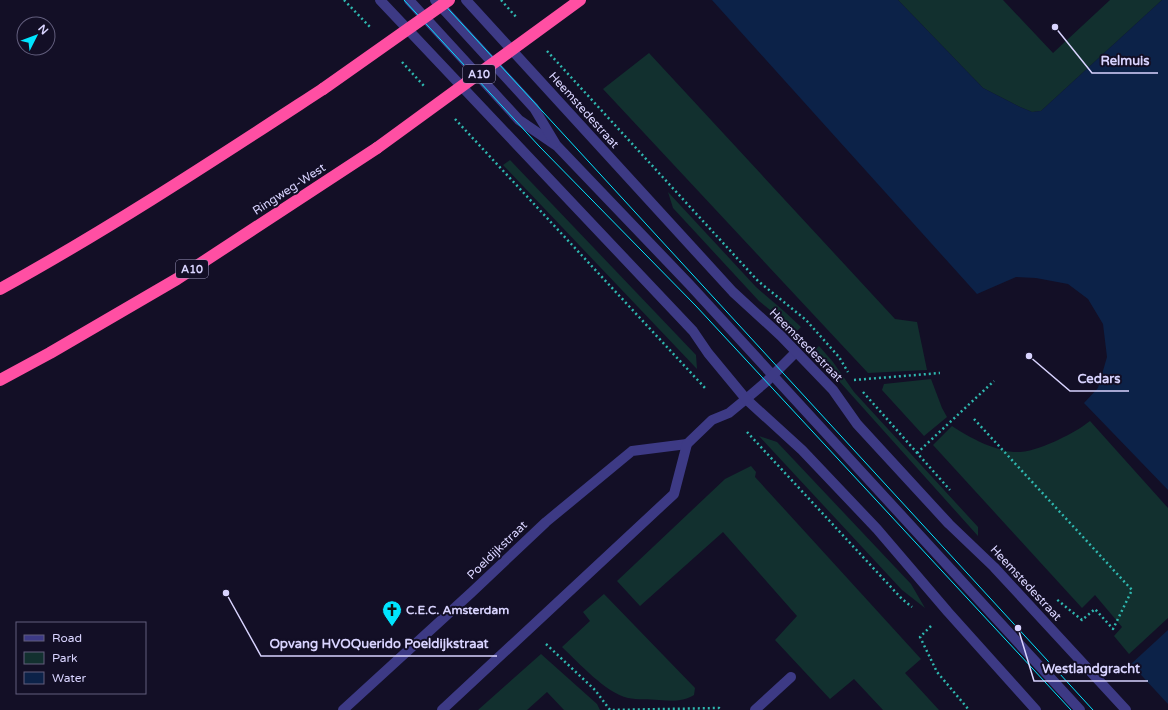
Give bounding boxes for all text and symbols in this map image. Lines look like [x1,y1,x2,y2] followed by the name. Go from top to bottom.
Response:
[16,16,56,56] north arrow
[35,22,51,37] text: N
[1092,48,1158,73] callout: Relmuis
[1100,53,1150,69] text: Relmuis
[463,65,495,83] road number: A10
[546,69,622,151] street label: Heemstedestraat
[250,160,328,218] street label: Ringweg-West
[176,260,208,278] road number: A10
[767,306,846,385] street label: Heemstedestraat
[1070,366,1129,391] callout: Cedars
[1078,371,1120,387] text: Cedars
[464,518,530,582] street label: Poeldijkstraat
[988,543,1065,624] street label: Heemstedestraat
[381,599,403,627] church icon: C.E.C. Amsterdam
[406,603,509,617] place label: C.E.C. Amsterdam
[16,622,146,694] legend
[52,631,82,645] text: Road
[261,631,497,656] callout: Opvang HVOQuerido Poeldijkstraat
[269,636,489,652] text: Opvang HVOQuerido Poeldijkstraat
[52,651,78,665] text: Park
[1034,656,1148,681] callout: Westlandgracht
[1042,661,1140,677] text: Westlandgracht
[52,671,87,685] text: Water

